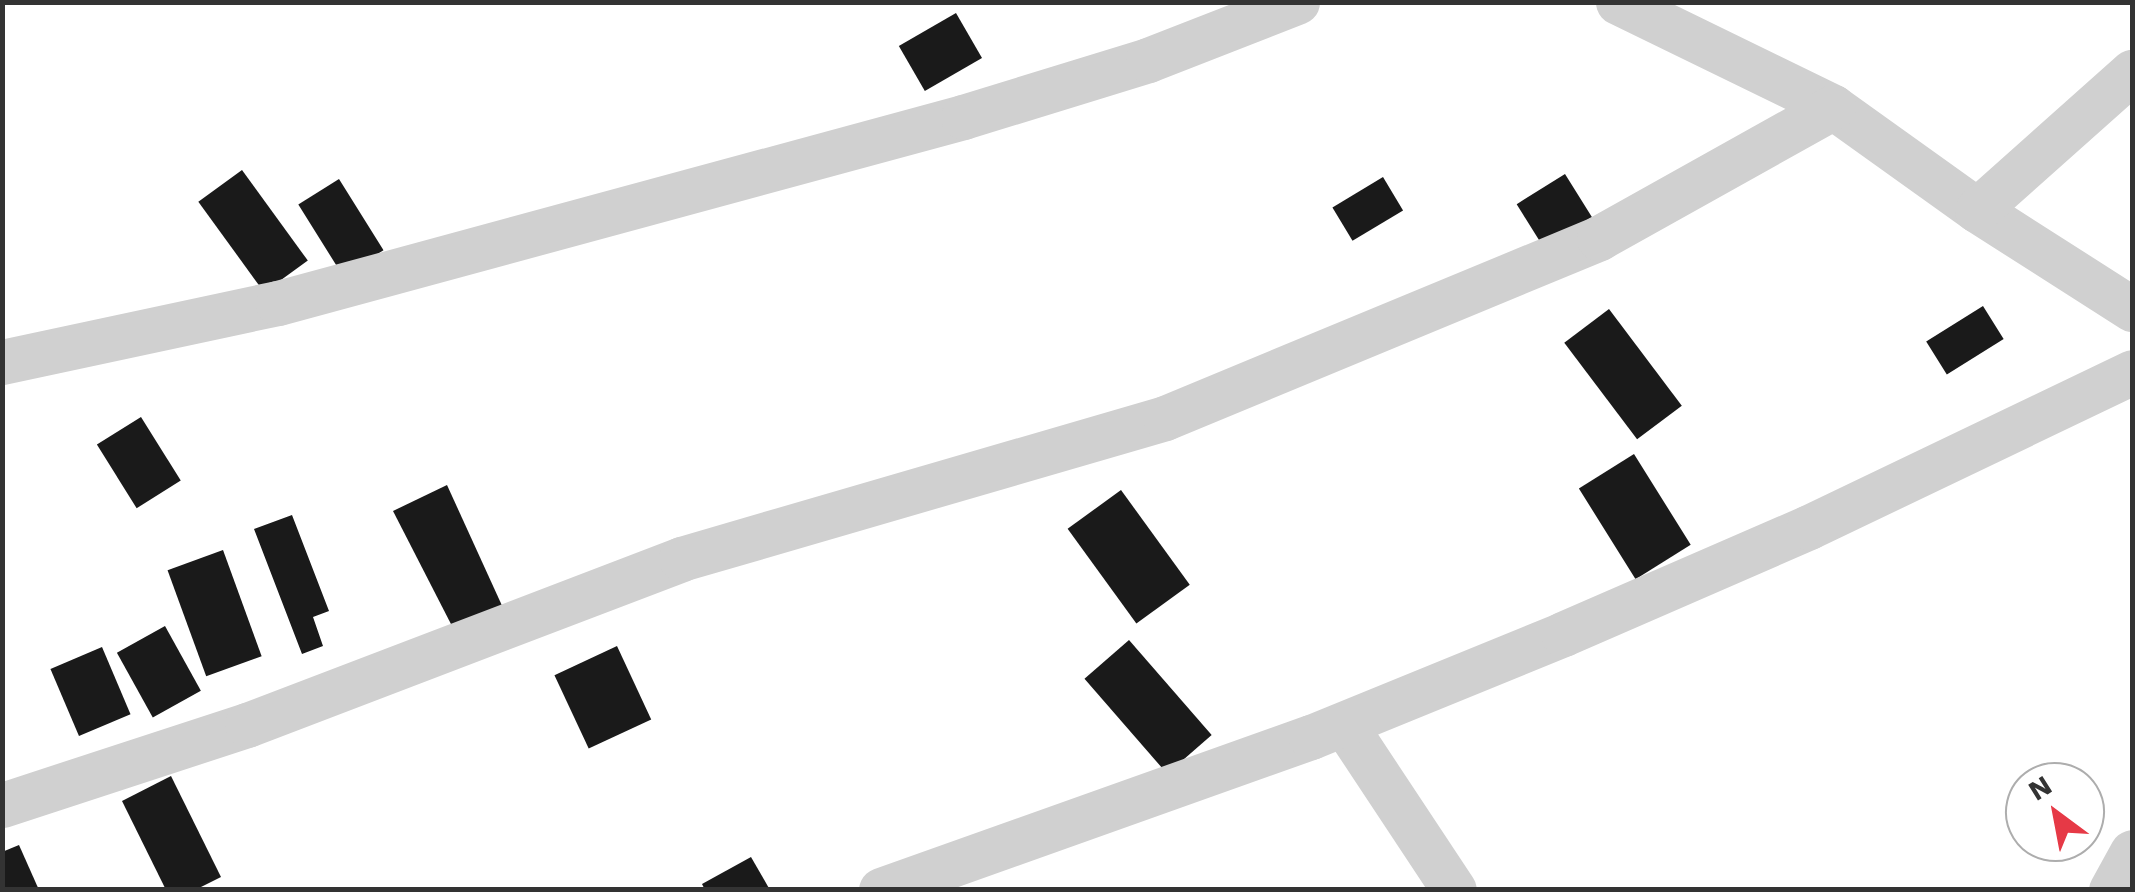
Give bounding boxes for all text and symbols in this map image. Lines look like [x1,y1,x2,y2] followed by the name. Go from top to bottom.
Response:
[2005,762,2105,862] north arrow
[2022,768,2057,807] text: N

